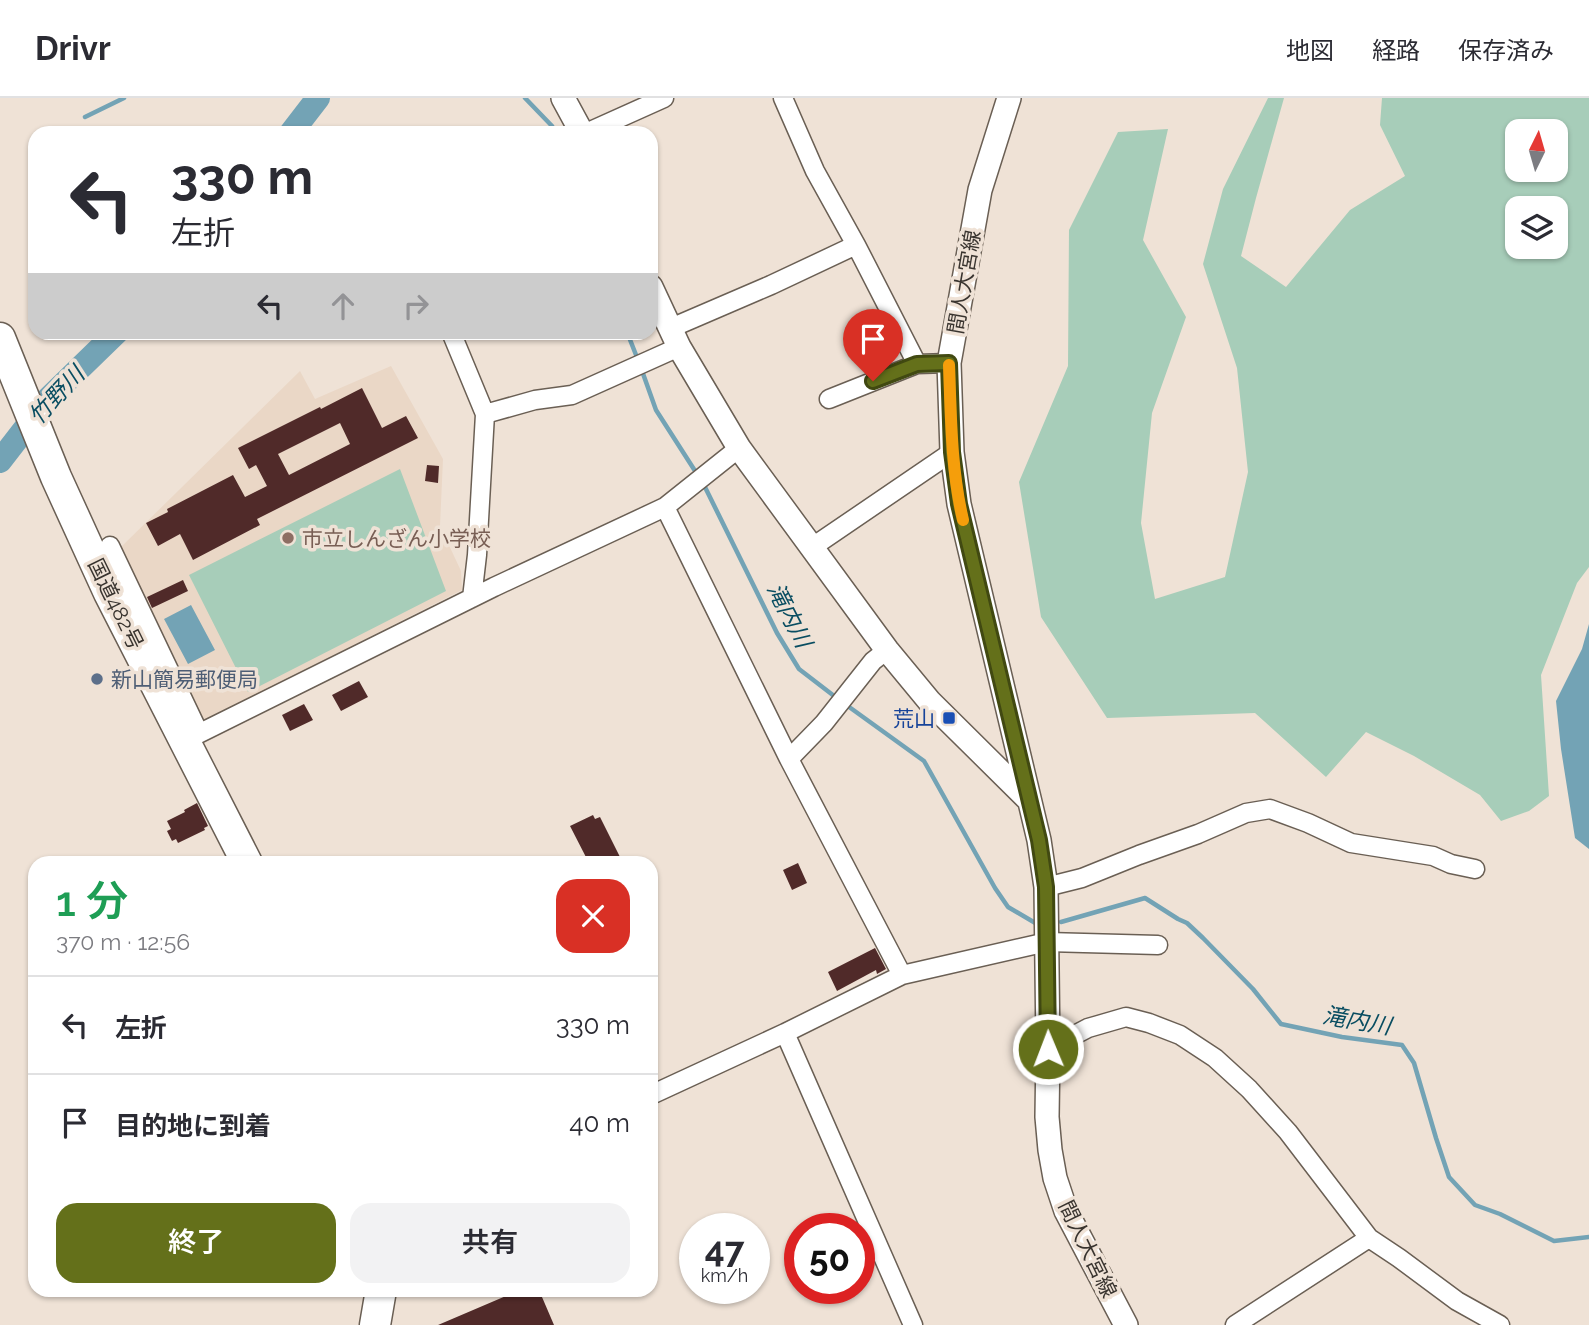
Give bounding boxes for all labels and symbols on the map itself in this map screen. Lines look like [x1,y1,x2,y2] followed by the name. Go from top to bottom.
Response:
[1505,119,1568,182] north arrow
[943,228,985,336] street label: 間人大宮線
[843,309,903,381] pin
[23,358,91,429] water label: 竹野川
[302,526,491,551] place label: 市立しんざん小学校
[280,530,296,546] marker: 市立しんざん小学校
[83,555,149,653] street label: 国道482号
[762,578,819,655] water label: 滝内川
[111,667,258,692] place label: 新山簡易郵便局
[89,671,105,687] marker: 新山簡易郵便局
[893,706,935,731] place label: 荒山
[941,710,957,726] marker: 荒山
[1321,1001,1396,1040] water label: 滝内川
[1011,1012,1085,1086] position arrow
[1054,1196,1122,1302] street label: 間人大宮線
[784,1213,875,1304] speed limit sign: 50

